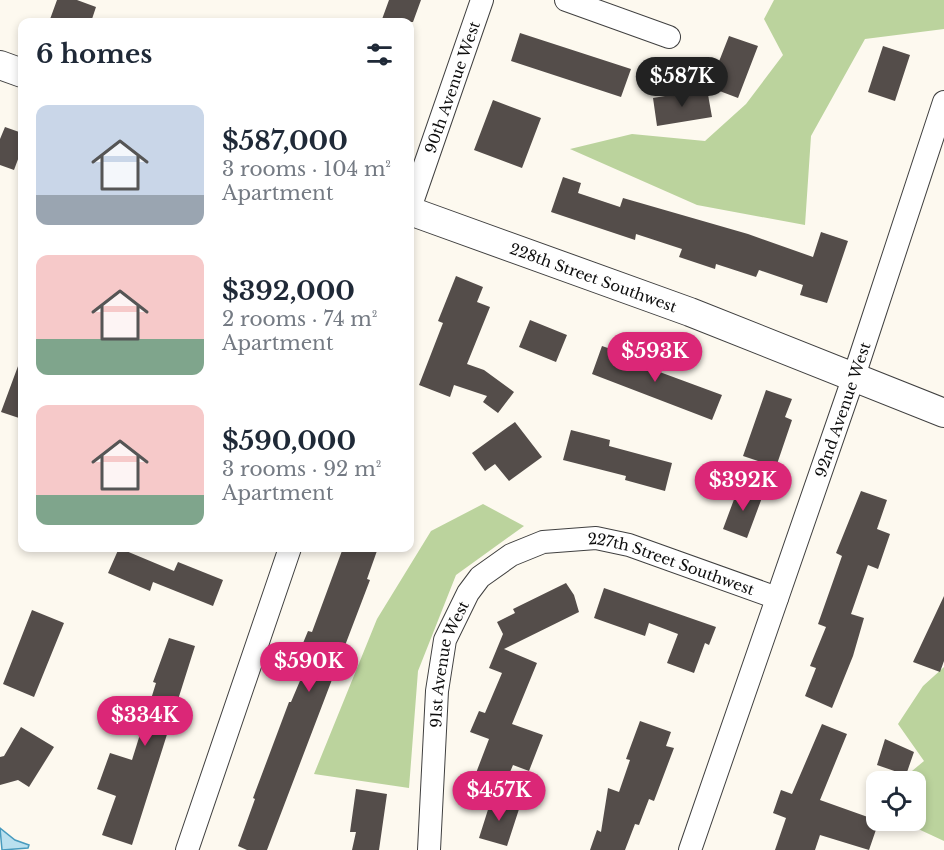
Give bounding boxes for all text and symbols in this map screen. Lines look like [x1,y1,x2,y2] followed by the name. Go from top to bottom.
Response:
[420,18,484,156] street label: 90th Avenue West
[36,38,152,70] text: 6 homes
[363,38,396,71] icon: filters
[640,57,724,108] pin: $587K
[650,64,714,88] text: $587K
[222,125,348,157] text: $587,000
[84,129,156,201] icon: home
[222,157,391,181] text: 3 rooms · 104 m²
[222,181,333,205] text: Apartment
[507,238,680,316] street label: 228th Street Southwest
[222,275,355,307] text: $392,000
[84,279,156,351] icon: home
[222,307,378,331] text: 2 rooms · 74 m²
[222,331,333,355] text: Apartment
[613,332,697,383] pin: $593K
[621,339,689,363] text: $593K
[810,339,874,480] street label: 92nd Avenue West
[222,425,356,457] text: $590,000
[84,429,156,501] icon: home
[222,457,381,481] text: 3 rooms · 92 m²
[701,461,785,512] pin: $392K
[709,468,777,492] text: $392K
[222,481,333,505] text: Apartment
[587,528,758,599] street label: 227th Street Southwest
[426,597,472,728] street label: 91st Avenue West
[267,642,351,693] pin: $590K
[274,649,344,673] text: $590K
[103,696,187,747] pin: $334K
[111,703,179,727] text: $334K
[457,771,541,822] pin: $457K
[866,771,926,831] map controls
[866,771,926,831] button: locate
[467,778,531,802] text: $457K

